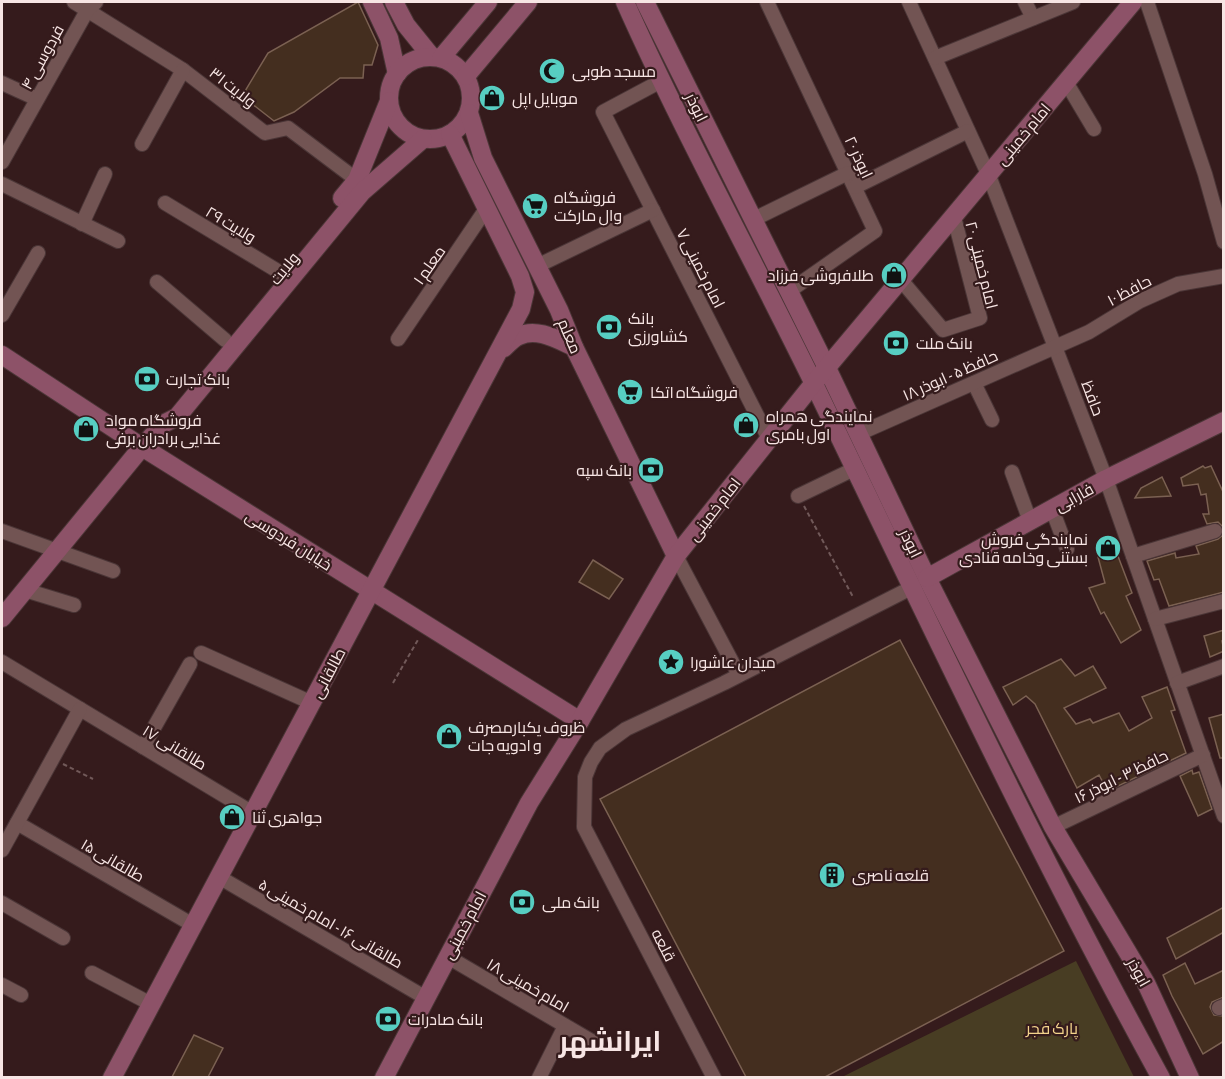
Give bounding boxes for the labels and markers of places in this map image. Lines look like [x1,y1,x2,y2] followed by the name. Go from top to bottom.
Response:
[537,56,567,86] mosque icon: مسجد طوبی
[572,62,656,82] place label: مسجد طوبی
[477,83,507,113] shop icon: موبایل اپل
[512,89,578,110] place label: موبایل اپل
[554,188,622,226] place label: فروشگاه وال مارکت
[520,191,550,221] supermarket icon: فروشگاه وال مارکت
[879,260,909,290] shop icon: طلافروشی فرزاد
[768,266,874,286] place label: طلافروشی فرزاد
[628,309,688,347] place label: بانک کشاورزی
[594,312,624,342] bank icon: بانک کشاورزی
[881,328,911,358] bank icon: بانک ملت
[916,334,973,353] place label: بانک ملت
[132,364,162,394] bank icon: بانک تجارت
[166,370,230,389] place label: بانک تجارت
[615,377,645,407] supermarket icon: فروشگاه اتکا
[650,383,738,402] place label: فروشگاه اتکا
[766,407,872,445] place label: نمایندگی همراه اول بامری
[731,410,761,440] shop icon: نمایندگی همراه اول بامری
[106,411,221,449] place label: فروشگاه مواد غذایی برادران برفی
[71,414,101,444] shop icon: فروشگاه مواد غذایی برادران برفی
[636,455,666,485] bank icon: بانک سپه
[576,461,632,481] place label: بانک سپه
[959,530,1088,568] place label: نمایندگی فروش بستنی وخامه قنادی
[1093,533,1123,563] shop icon: نمایندگی فروش بستنی وخامه قنادی
[656,647,686,677] place icon: میدان عاشورا
[690,653,776,673] place label: میدان عاشورا
[468,718,585,755] place label: ظروف یکبارمصرف و ادویه جات
[434,721,464,751] shop icon: ظروف یکبارمصرف و ادویه جات
[217,802,247,832] shop icon: جواهری ثنا
[252,808,322,828] place label: جواهری ثنا
[817,860,847,890] building icon: قلعه ناصری
[852,866,929,886] place label: قلعه ناصری
[507,887,537,917] bank icon: بانک ملی
[542,893,600,913] place label: بانک ملی
[373,1004,403,1034] bank icon: بانک صادرات
[408,1010,483,1029] place label: بانک صادرات

